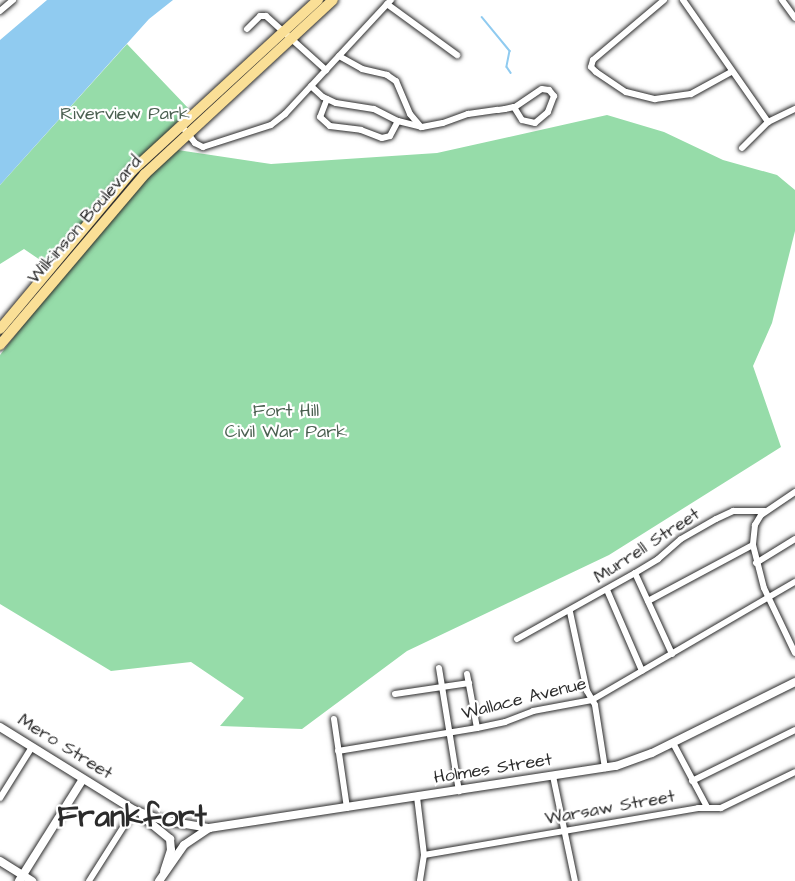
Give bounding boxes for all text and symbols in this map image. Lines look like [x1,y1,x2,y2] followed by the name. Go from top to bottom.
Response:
[60,103,190,125] park label: Riverview Park
[23,151,147,289] street label: Wilkinson Boulevard
[225,401,347,444] park label: Fort Hill Civil War Park
[590,504,704,588] street label: Murrell Street
[459,673,589,725] street label: Wallace Avenue
[14,709,116,785] street label: Mero Street
[432,749,554,789] street label: Holmes Street
[543,786,677,830] street label: Warsaw Street
[57,799,207,835] district label: Frankfort

